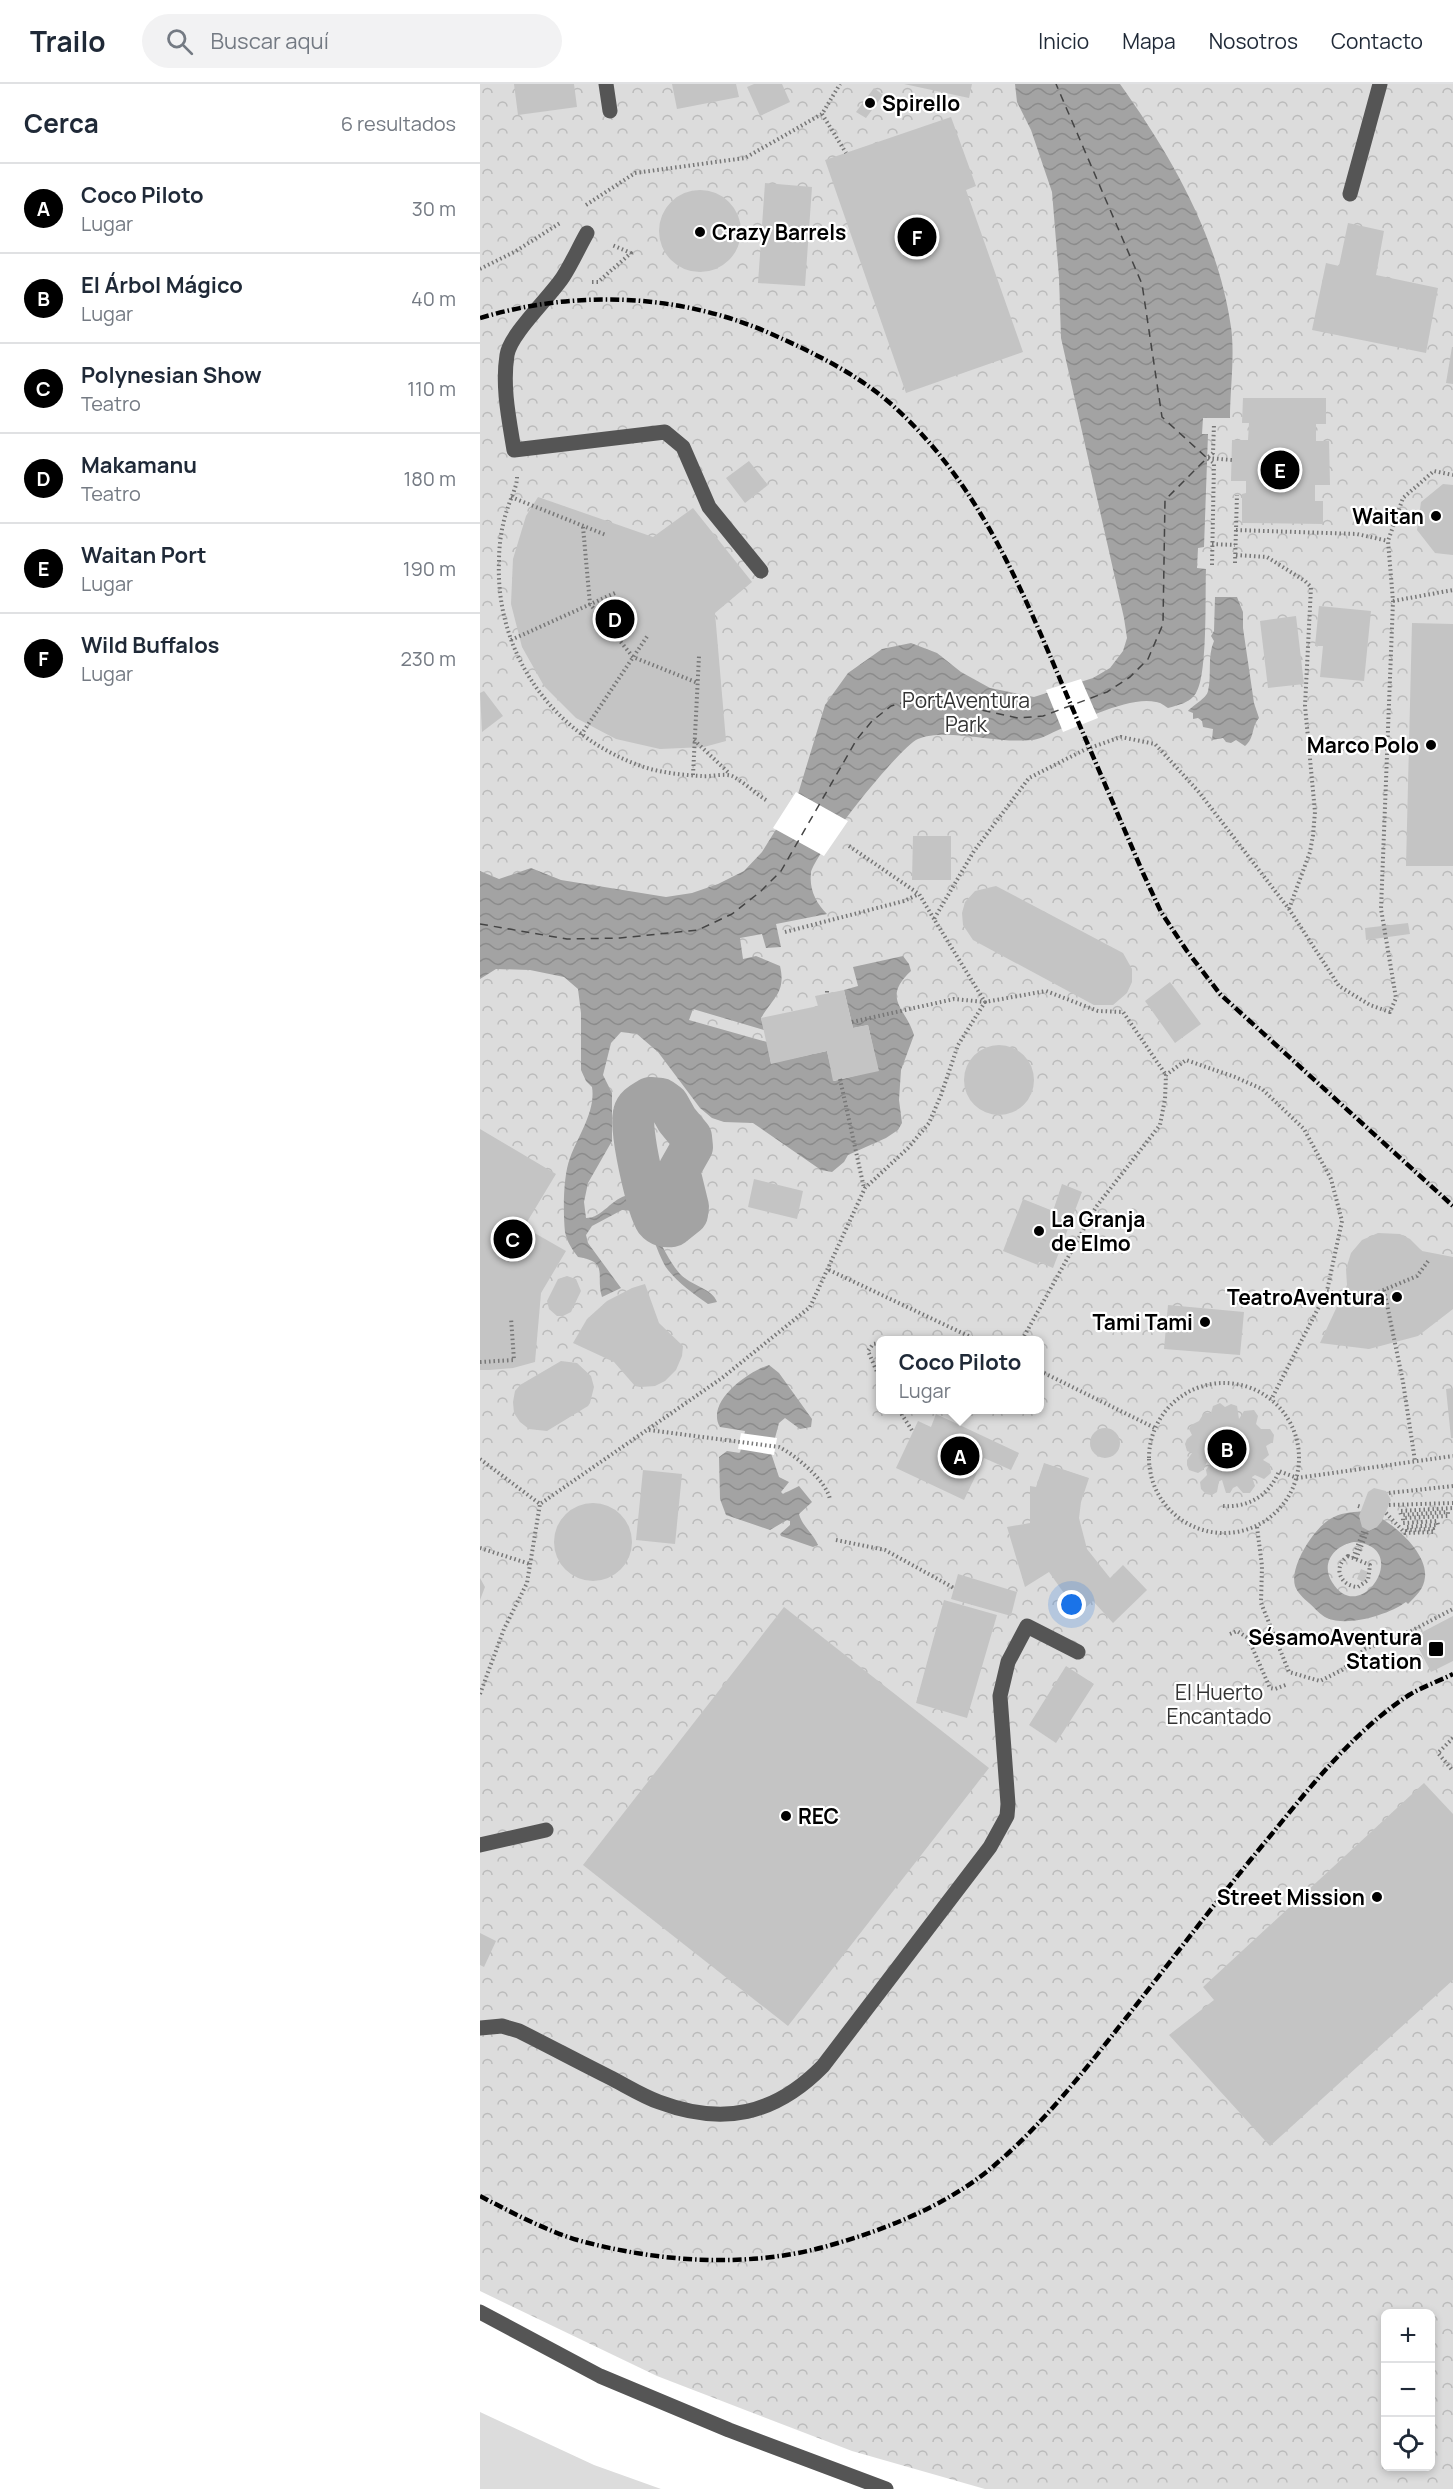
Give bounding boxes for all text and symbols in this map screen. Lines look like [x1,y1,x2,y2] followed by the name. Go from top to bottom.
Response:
[142,14,562,68] search box
[30,22,106,60] text: Trailo
[163,25,196,58] icon: search
[211,26,329,56] text: Buscar aquí
[1038,27,1089,55] text: Inicio
[1122,27,1176,55] text: Mapa
[1209,27,1298,55] text: Nosotros
[1331,27,1423,55] text: Contacto
[882,89,960,117] place label: Spirello
[863,96,877,110] marker: Spirello
[24,105,99,141] text: Cerca
[341,110,456,137] text: 6 resultados
[81,180,204,210] text: Coco Piloto
[37,195,50,222] text: A
[412,195,456,222] text: 30 m
[81,210,133,237] text: Lugar
[898,214,936,260] pin: F
[712,218,846,246] place label: Crazy Barrels
[693,225,707,239] marker: Crazy Barrels
[81,270,243,300] text: El Árbol Mágico
[37,285,50,312] text: B
[411,285,456,312] text: 40 m
[81,300,133,327] text: Lugar
[81,360,262,390] text: Polynesian Show
[36,375,51,402] text: C
[407,375,456,402] text: 110 m
[81,390,141,417] text: Teatro
[1260,448,1300,492] pin: E
[81,450,197,480] text: Makamanu
[36,465,51,492] text: D
[403,465,456,492] text: 180 m
[81,480,141,507] text: Teatro
[1352,502,1424,530] place label: Waitan
[1429,509,1443,523] marker: Waitan
[81,540,206,570] text: Waitan Port
[38,555,49,582] text: E
[403,555,456,582] text: 190 m
[81,570,133,597] text: Lugar
[596,596,634,642] pin: D
[81,630,219,660] text: Wild Buffalos
[38,645,49,672] text: F
[400,645,456,672] text: 230 m
[81,660,133,687] text: Lugar
[902,686,1030,738] park label: PortAventura Park
[1307,731,1419,759] place label: Marco Polo
[1424,738,1438,752] marker: Marco Polo
[1051,1205,1145,1257] place label: La Granja de Elmo
[494,1216,532,1262] pin: C
[1032,1224,1046,1238] marker: La Granja de Elmo
[1227,1283,1385,1311] place label: TeatroAventura
[1390,1290,1404,1304] marker: TeatroAventura
[1093,1308,1193,1336] place label: Tami Tami
[1198,1315,1212,1329] marker: Tami Tami
[876,1336,1044,1414] popup
[899,1347,1021,1377] text: Coco Piloto
[899,1377,951,1404] text: Lugar
[1208,1426,1246,1472] pin: B
[940,1434,980,1478] pin: A
[1057,1590,1086,1619] your location
[1248,1623,1422,1675] place label: SésamoAventura Station
[1427,1640,1445,1658] marker: SésamoAventura Station
[1166,1678,1272,1730] park label: El Huerto Encantado
[798,1802,839,1830] place label: REC
[779,1809,793,1823] marker: REC
[1217,1883,1365,1911] place label: Street Mission
[1370,1890,1384,1904] marker: Street Mission
[1381,2309,1435,2471] map controls
[1381,2309,1435,2363] button: +
[1381,2363,1435,2417] button: −
[1381,2417,1435,2471] button: locate

